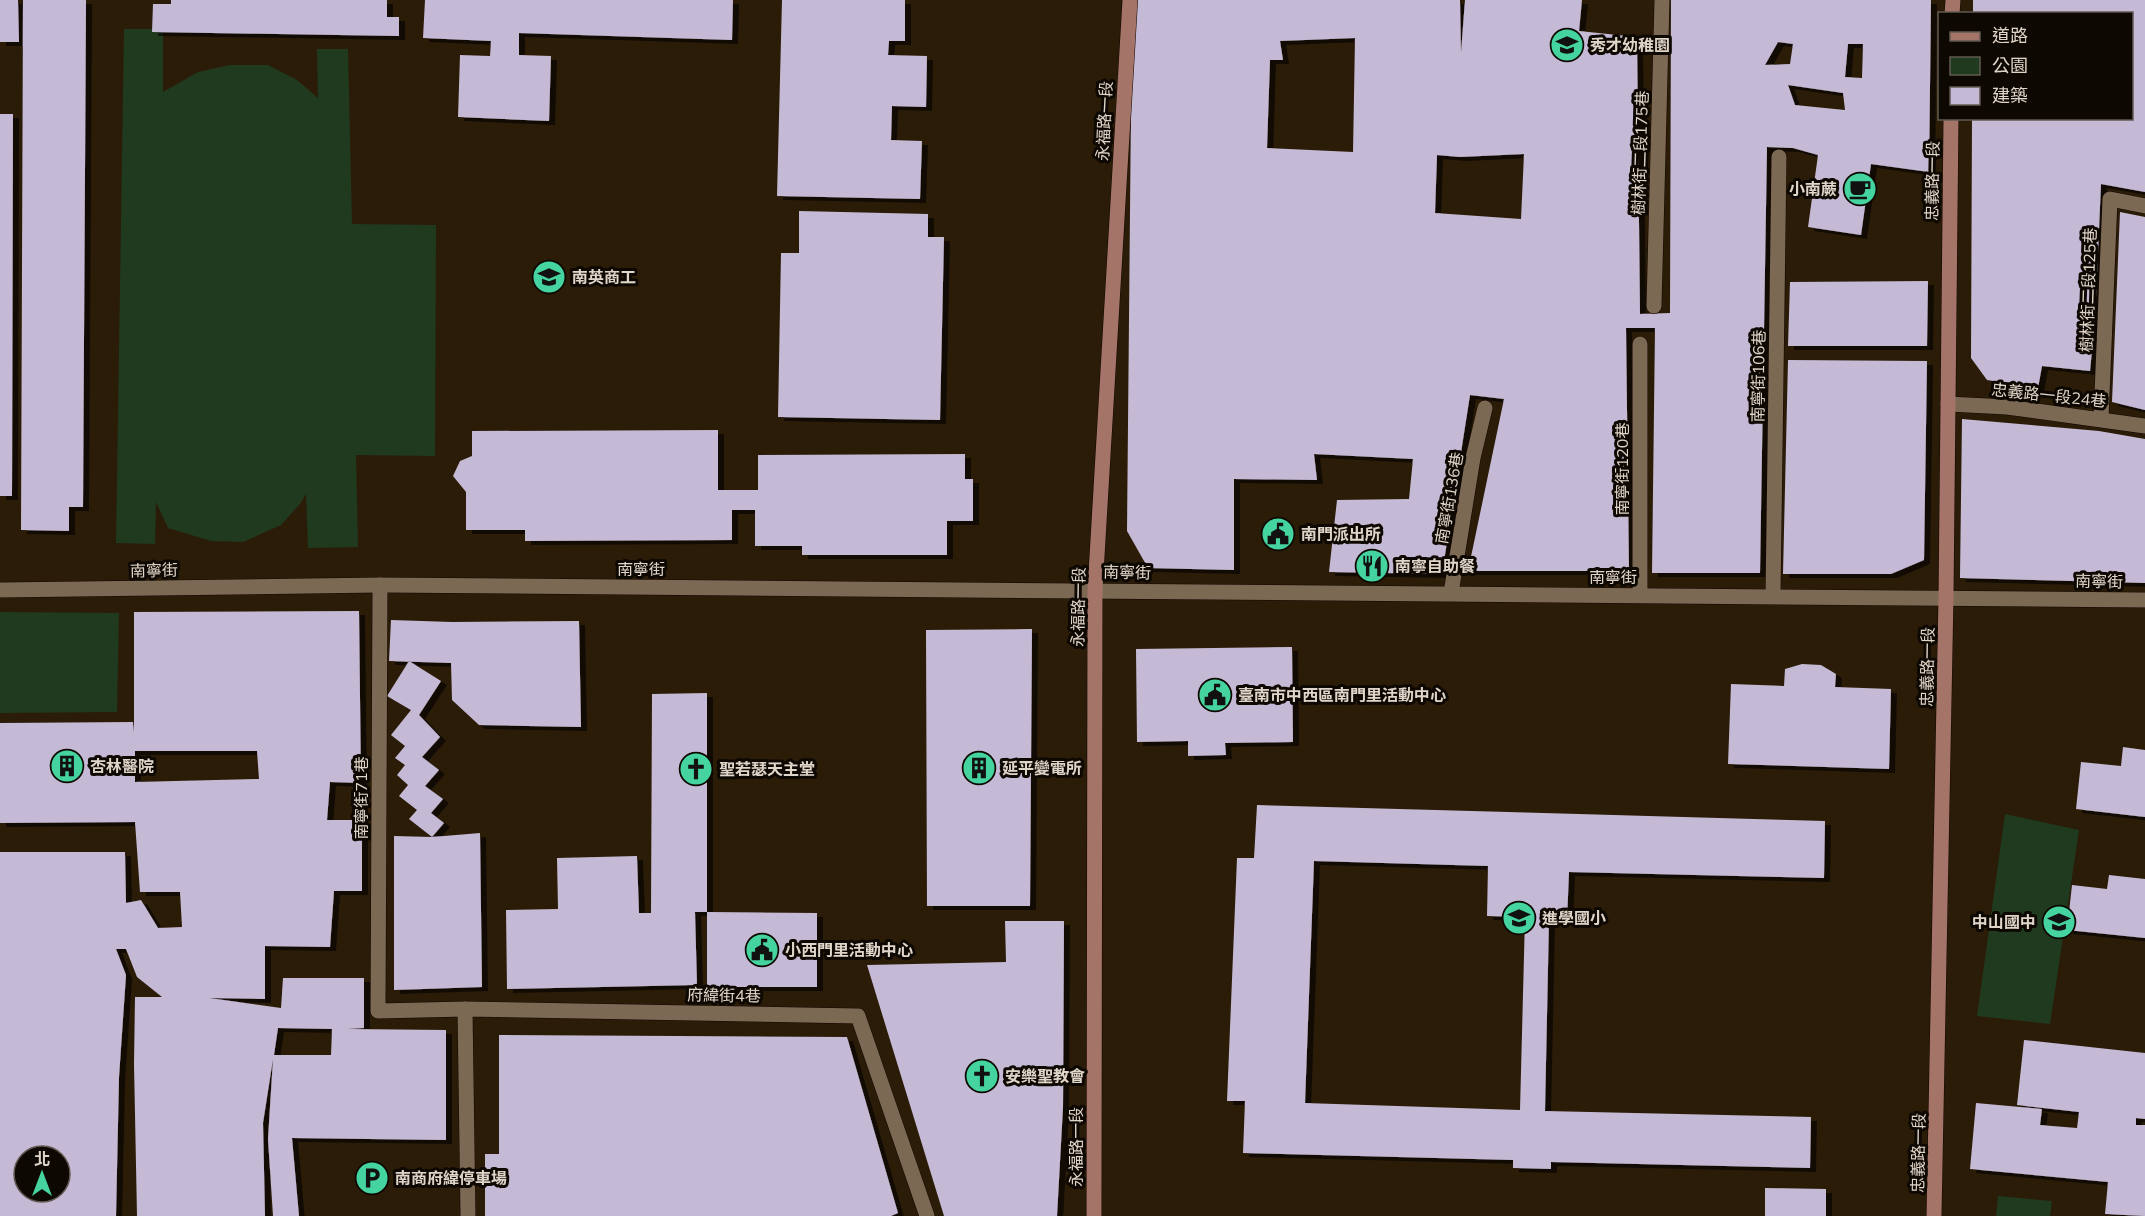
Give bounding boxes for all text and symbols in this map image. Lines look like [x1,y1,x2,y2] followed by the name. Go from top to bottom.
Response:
[1938,12,2133,120] legend
[1992,24,2028,47] text: 道路
[1549,27,1585,63] school or university icon: 秀才幼稚園
[1590,35,1670,55] place label: 秀才幼稚園
[1992,54,2028,77] text: 公園
[1092,81,1116,161] street label: 永福路一段
[1992,84,2028,107] text: 建築
[1628,90,1652,216] street label: 樹林街二段175巷
[1921,141,1943,221] street label: 忠義路一段
[1842,171,1878,207] cafe icon: 小南蕨
[1789,179,1837,199] place label: 小南蕨
[2076,227,2100,353] street label: 樹林街二段125巷
[531,259,567,295] school or university icon: 南英商工
[572,267,636,287] place label: 南英商工
[1747,329,1769,423] street label: 南寧街106巷
[1991,379,2107,411] street label: 忠義路一段24巷
[1612,423,1632,515] street label: 南寧街120巷
[1431,451,1467,545] street label: 南寧街136巷
[1260,516,1296,552] public building icon: 南門派出所
[1301,524,1381,544] place label: 南門派出所
[1354,548,1390,584] restaurant icon: 南寧自助餐
[1395,556,1475,576] place label: 南寧自助餐
[617,559,665,579] street label: 南寧街
[130,560,178,580] street label: 南寧街
[1103,562,1151,582] street label: 南寧街
[1067,567,1089,647] street label: 永福路一段
[1589,567,1637,587] street label: 南寧街
[2075,571,2123,591] street label: 南寧街
[1916,627,1938,707] street label: 忠義路一段
[1197,677,1233,713] public building icon: 臺南市中西區南門里活動中心
[1238,685,1446,705] place label: 臺南市中西區南門里活動中心
[49,748,85,784] building icon: 杏林醫院
[961,750,997,786] building icon: 延平變電所
[678,751,714,787] church icon: 聖若瑟天主堂
[90,756,154,776] place label: 杏林醫院
[351,756,371,840] street label: 南寧街71巷
[1002,758,1082,778] place label: 延平變電所
[719,759,815,779] place label: 聖若瑟天主堂
[1501,900,1537,936] school or university icon: 進學國小
[2041,904,2077,940] school or university icon: 中山國中
[1542,908,1606,928] place label: 進學國小
[1972,912,2036,932] place label: 中山國中
[744,932,780,968] public building icon: 小西門里活動中心
[785,940,913,960] place label: 小西門里活動中心
[687,984,761,1006] street label: 府緯街4巷
[964,1058,1000,1094] church icon: 安樂聖教會
[1005,1066,1085,1086] place label: 安樂聖教會
[1066,1107,1086,1187] street label: 永福路一段
[1907,1113,1929,1193] street label: 忠義路一段
[12,1144,72,1204] north arrow
[34,1149,50,1169] text: 北
[354,1160,390,1196] parking icon: 南商府緯停車場
[395,1168,507,1188] place label: 南商府緯停車場

